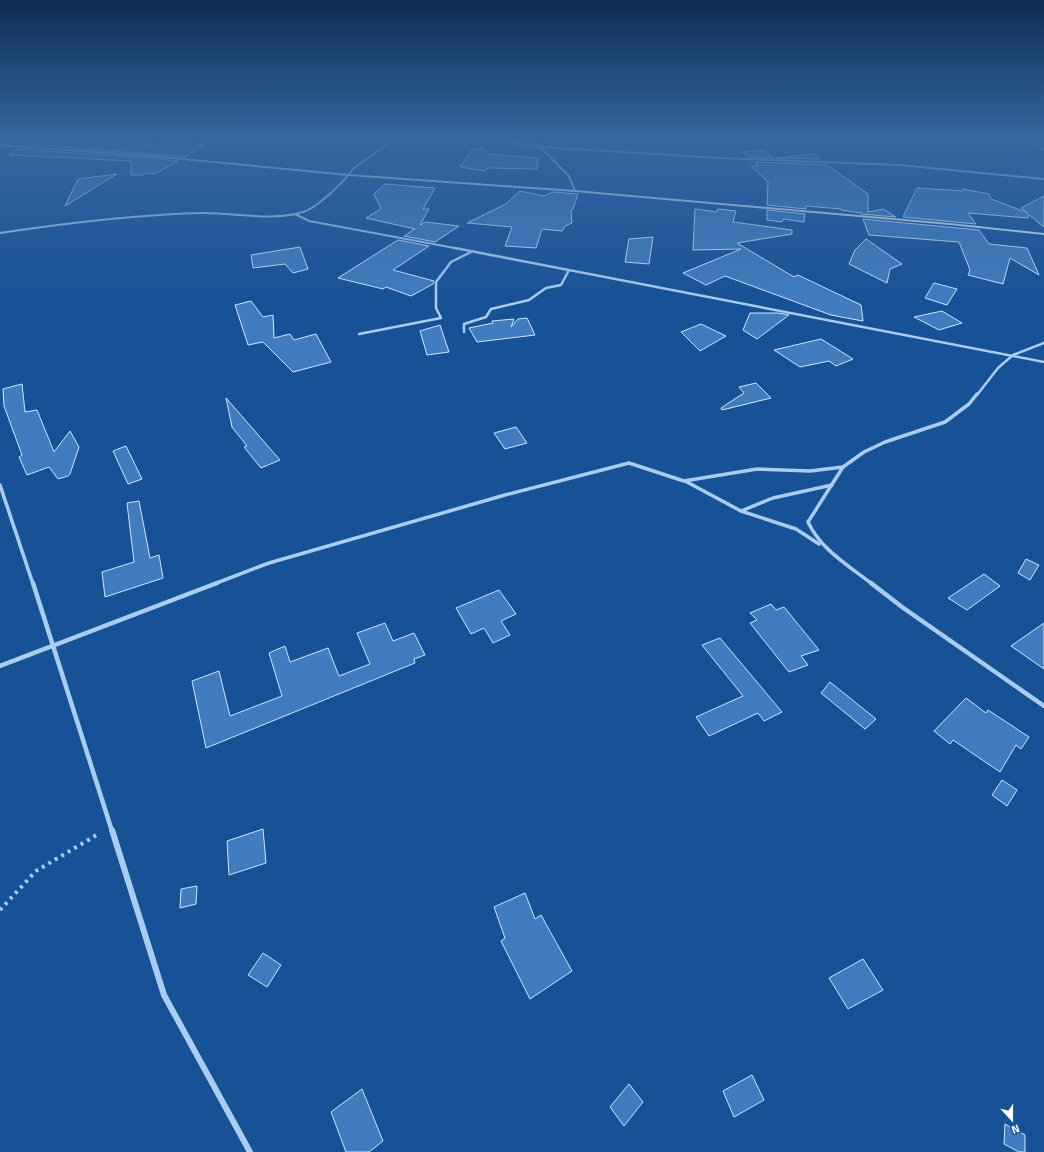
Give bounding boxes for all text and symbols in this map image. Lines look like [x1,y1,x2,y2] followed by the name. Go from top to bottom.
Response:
[992,1100,1032,1140] north arrow
[1009,1121,1022,1138] text: N

